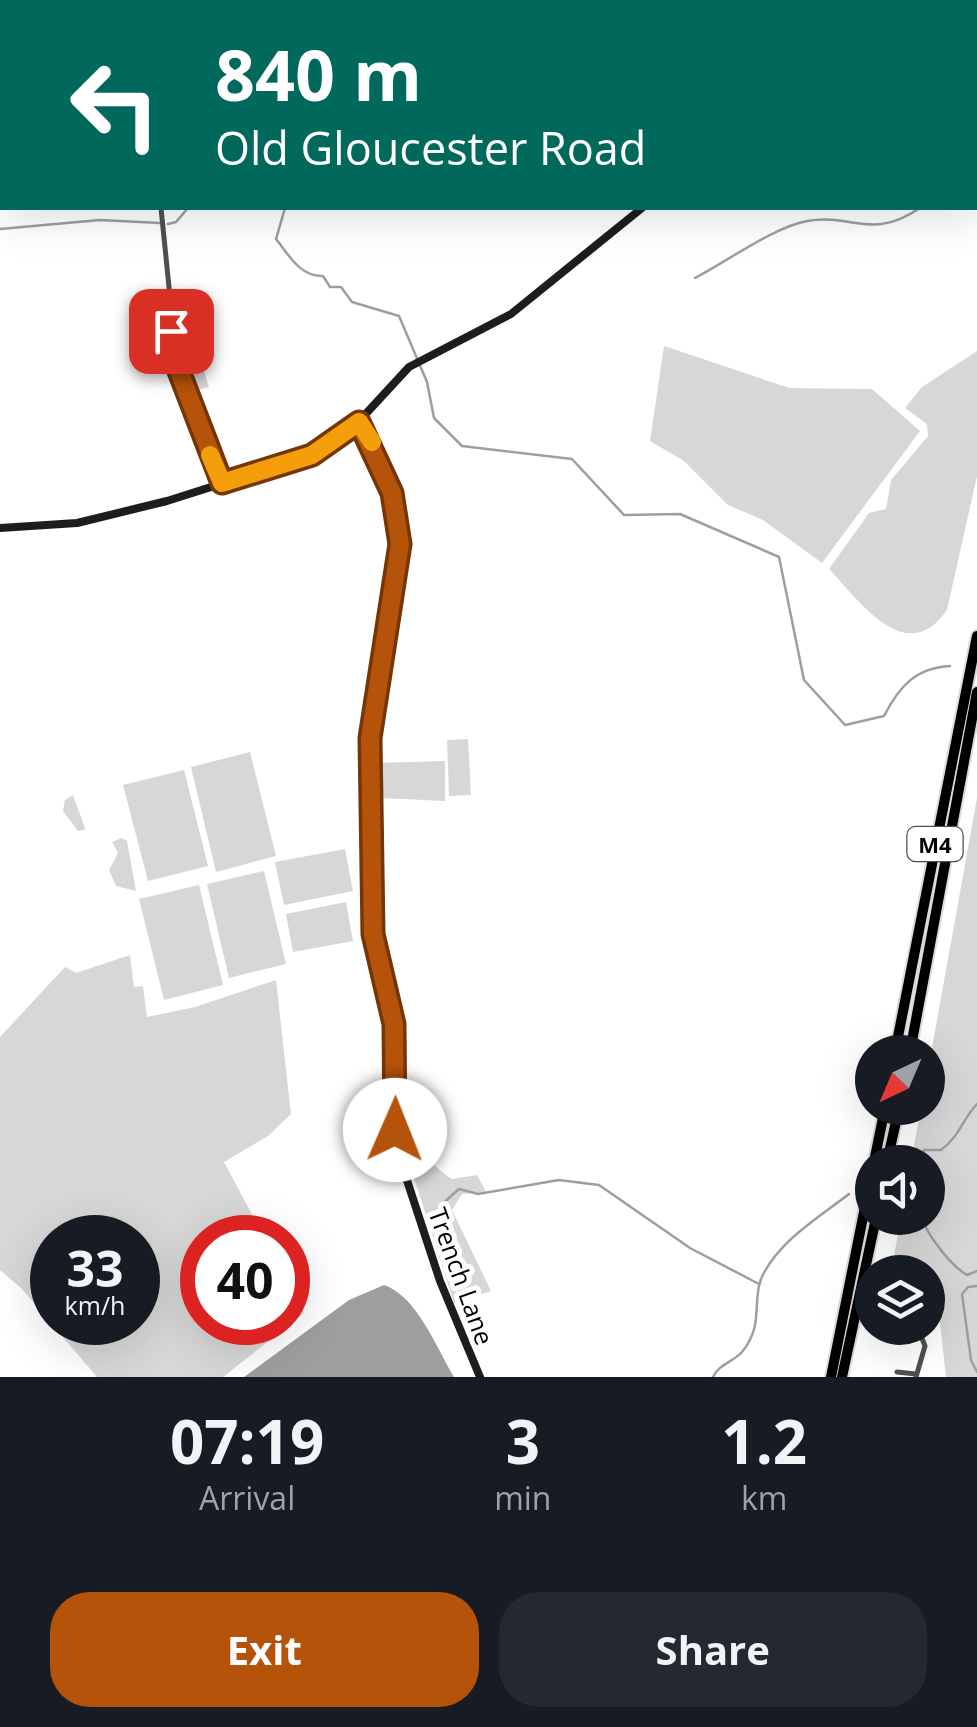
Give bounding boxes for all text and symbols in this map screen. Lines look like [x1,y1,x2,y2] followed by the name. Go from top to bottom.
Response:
[215,26,422,122] text: 840 m
[50,40,180,170] icon: left
[215,117,646,178] text: Old Gloucester Road
[129,289,214,374] pin
[144,304,199,359] icon: arrive
[908,827,962,861] road number: M4
[855,1035,945,1125] north arrow
[855,1035,945,1345] map controls
[343,1078,447,1182] position arrow
[855,1145,945,1235] button: sound
[421,1203,503,1349] street label: Trench Lane
[180,1215,310,1345] speed limit sign: 40
[66,1234,124,1302] text: 33
[855,1255,945,1345] button: layers
[65,1288,125,1322] text: km/h
[170,1400,324,1482] text: 07:19
[506,1400,540,1482] text: 3
[721,1400,807,1482] text: 1.2
[199,1476,295,1519] text: Arrival
[494,1476,551,1519] text: min
[741,1476,787,1519] text: km
[50,1592,479,1707] button: Exit
[499,1592,927,1707] button: Share

